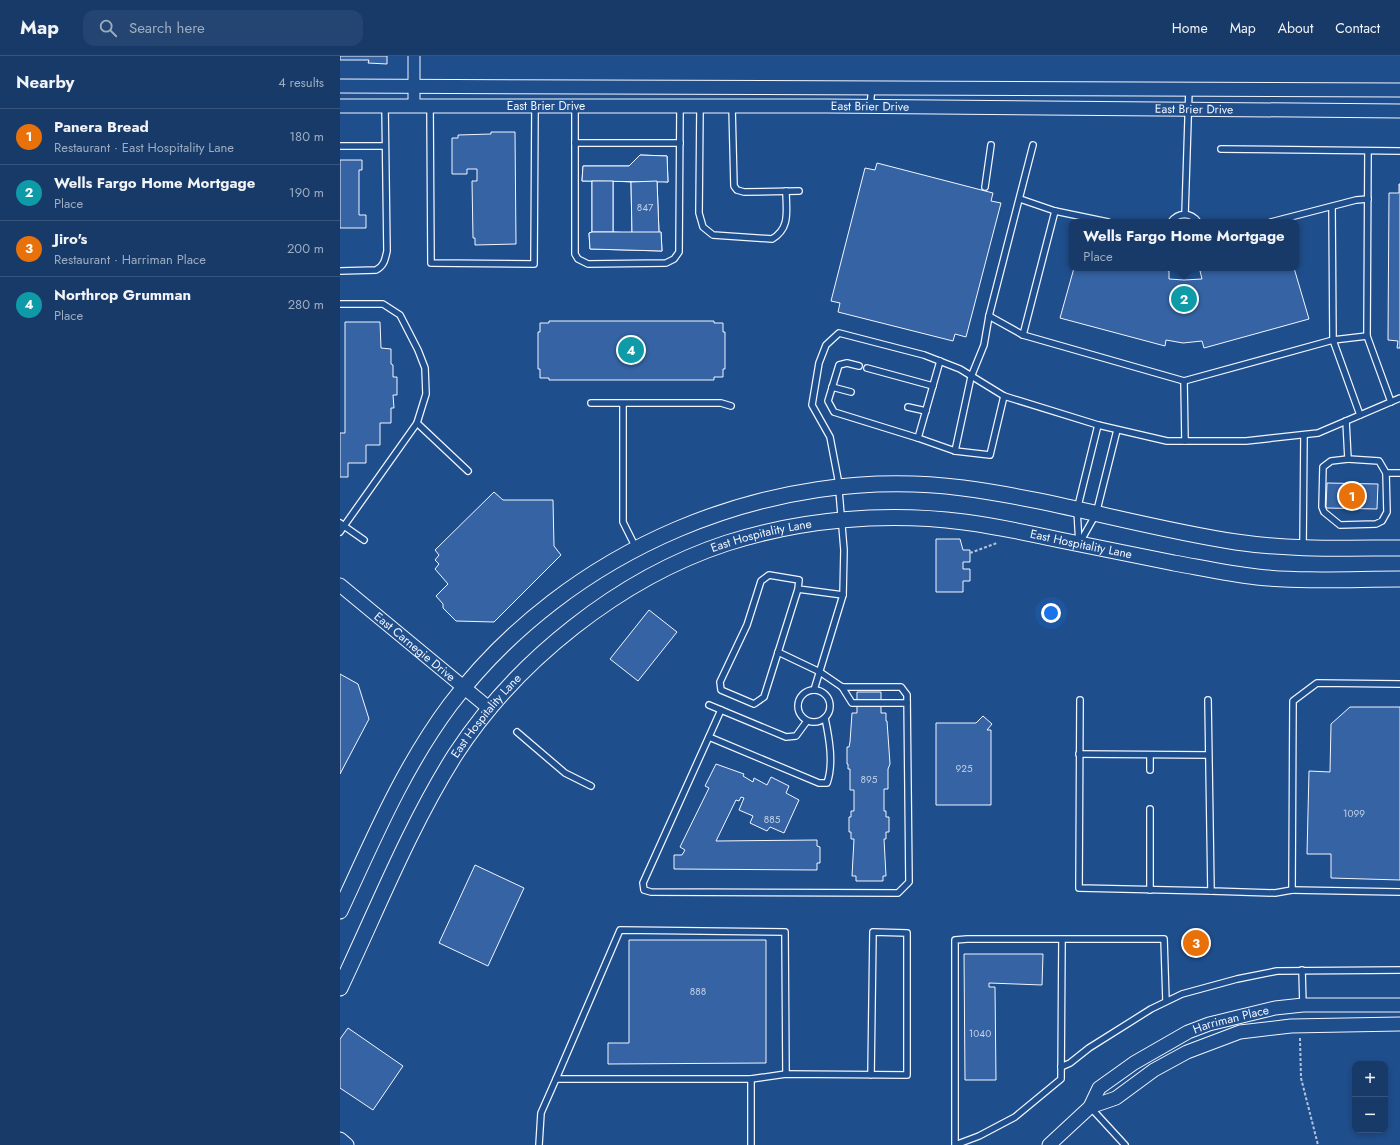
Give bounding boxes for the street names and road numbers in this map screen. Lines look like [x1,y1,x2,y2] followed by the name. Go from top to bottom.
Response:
[507,97,585,115] street label: East Brier Drive
[831,97,909,116] street label: East Brier Drive
[1155,100,1233,119] street label: East Brier Drive
[708,515,813,557] street label: East Hospitality Lane
[1028,525,1134,563] street label: East Hospitality Lane
[370,608,459,686] street label: East Carnegie Drive
[446,670,525,762] street label: East Hospitality Lane
[1190,1001,1271,1038] street label: Harriman Place

